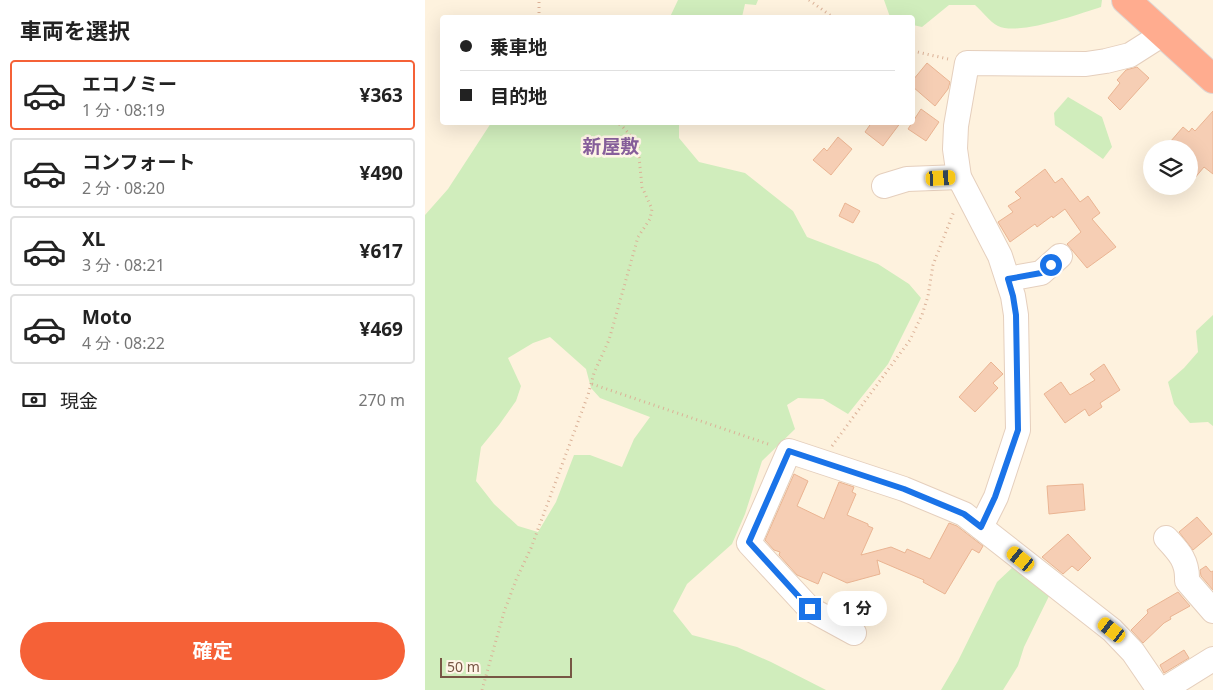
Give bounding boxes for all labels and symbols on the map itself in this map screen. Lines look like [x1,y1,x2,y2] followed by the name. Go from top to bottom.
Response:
[582,133,640,159] district label: 新屋敷
[925,170,956,186] car
[1040,254,1062,276] route start
[1004,544,1037,574] car
[827,592,887,626] callout: 1 分
[799,598,821,620] route end
[1095,615,1128,645] car
[440,655,573,678] scale bar

